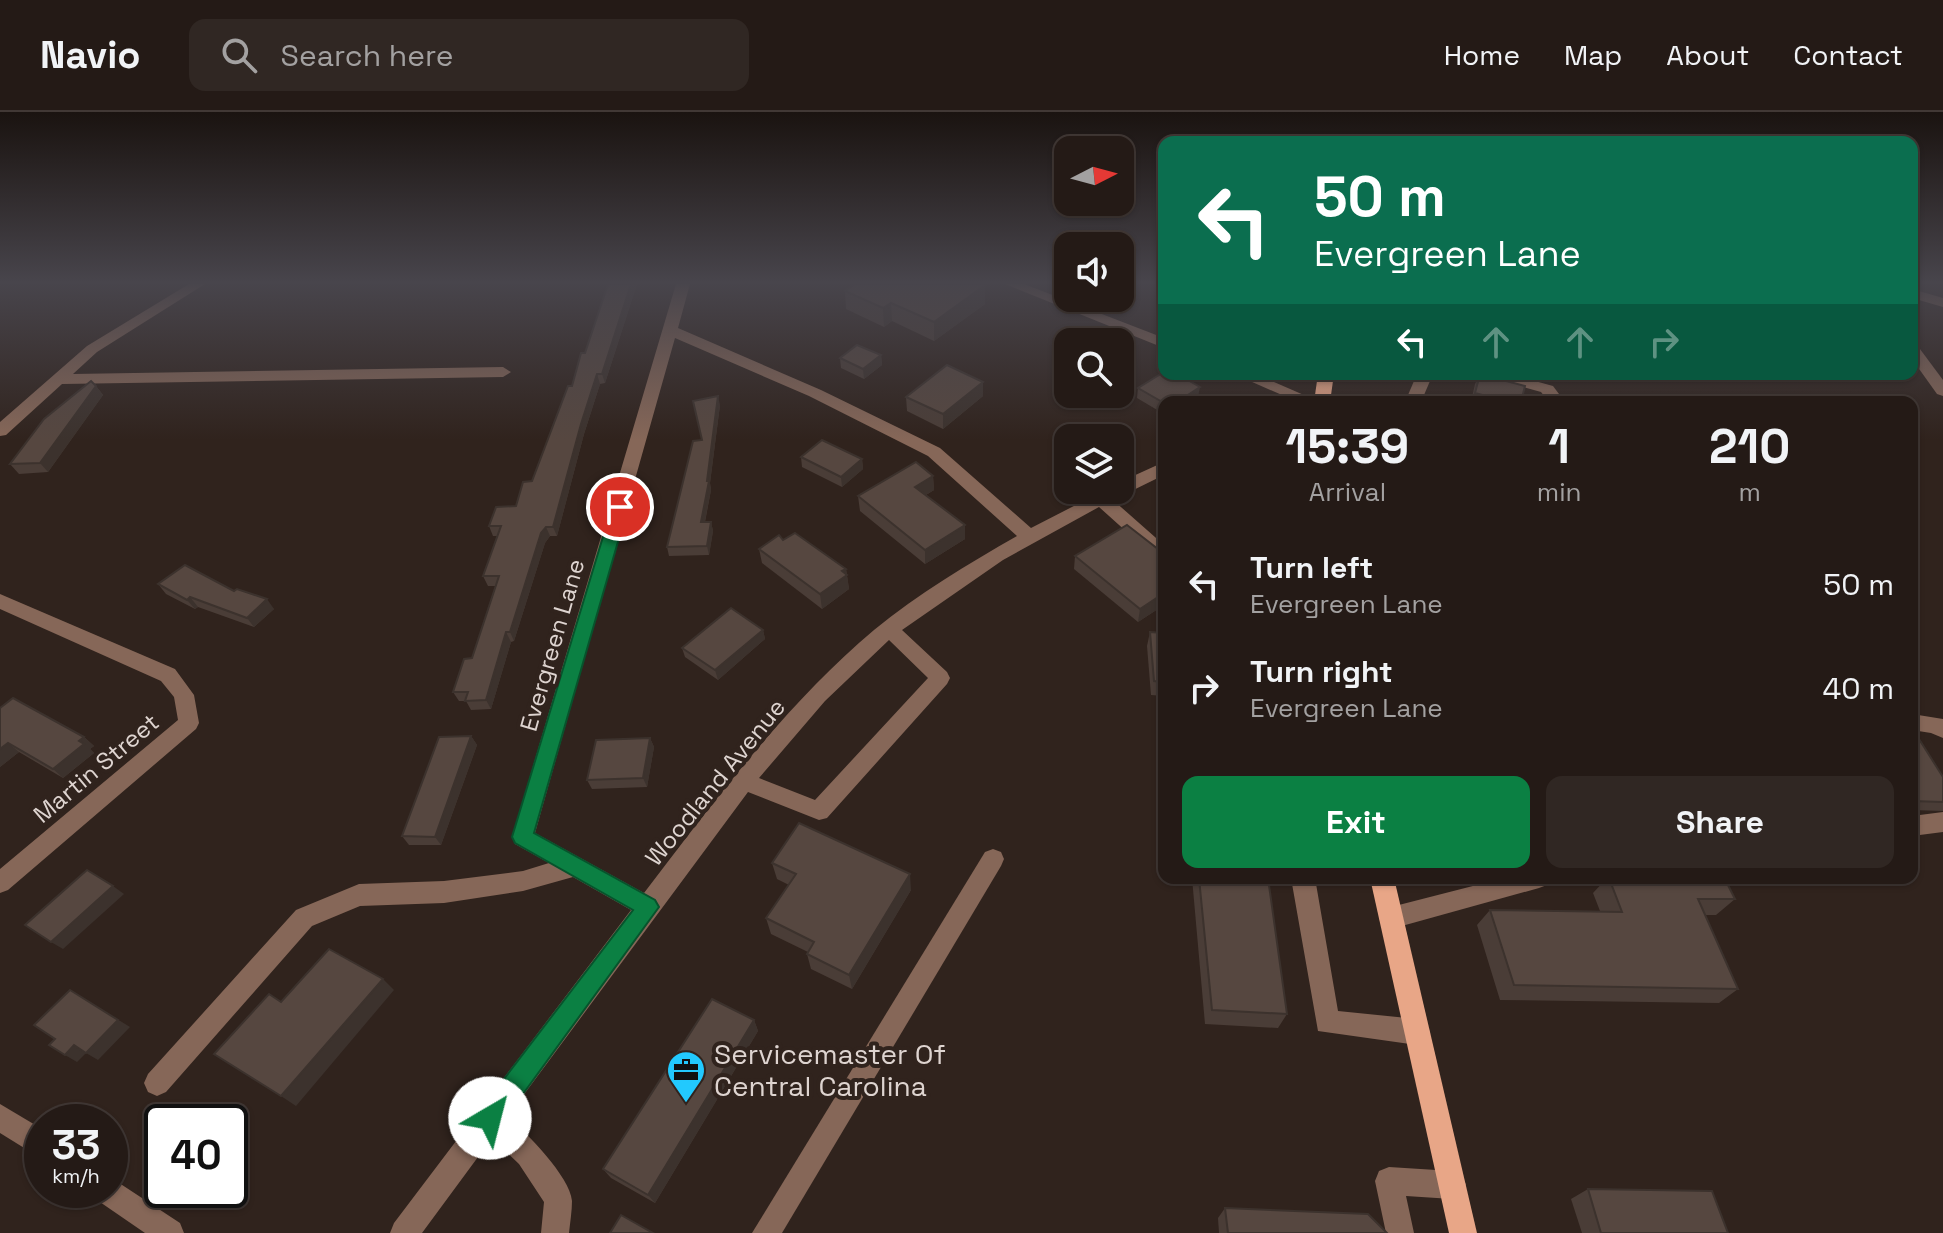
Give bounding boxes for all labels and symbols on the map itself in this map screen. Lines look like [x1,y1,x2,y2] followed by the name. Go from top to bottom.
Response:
[1054,136,1134,216] north arrow
[586,473,654,541] pin
[513,555,591,735] street label: Evergreen Lane
[638,692,792,872] street label: Woodland Avenue
[27,706,165,830] street label: Martin Street
[714,1036,946,1104] place label: Servicemaster Of Central Carolina
[665,1049,707,1104] office icon: Servicemaster Of Central Carolina
[448,1076,532,1160] position arrow
[144,1104,248,1208] speed limit sign: 40

